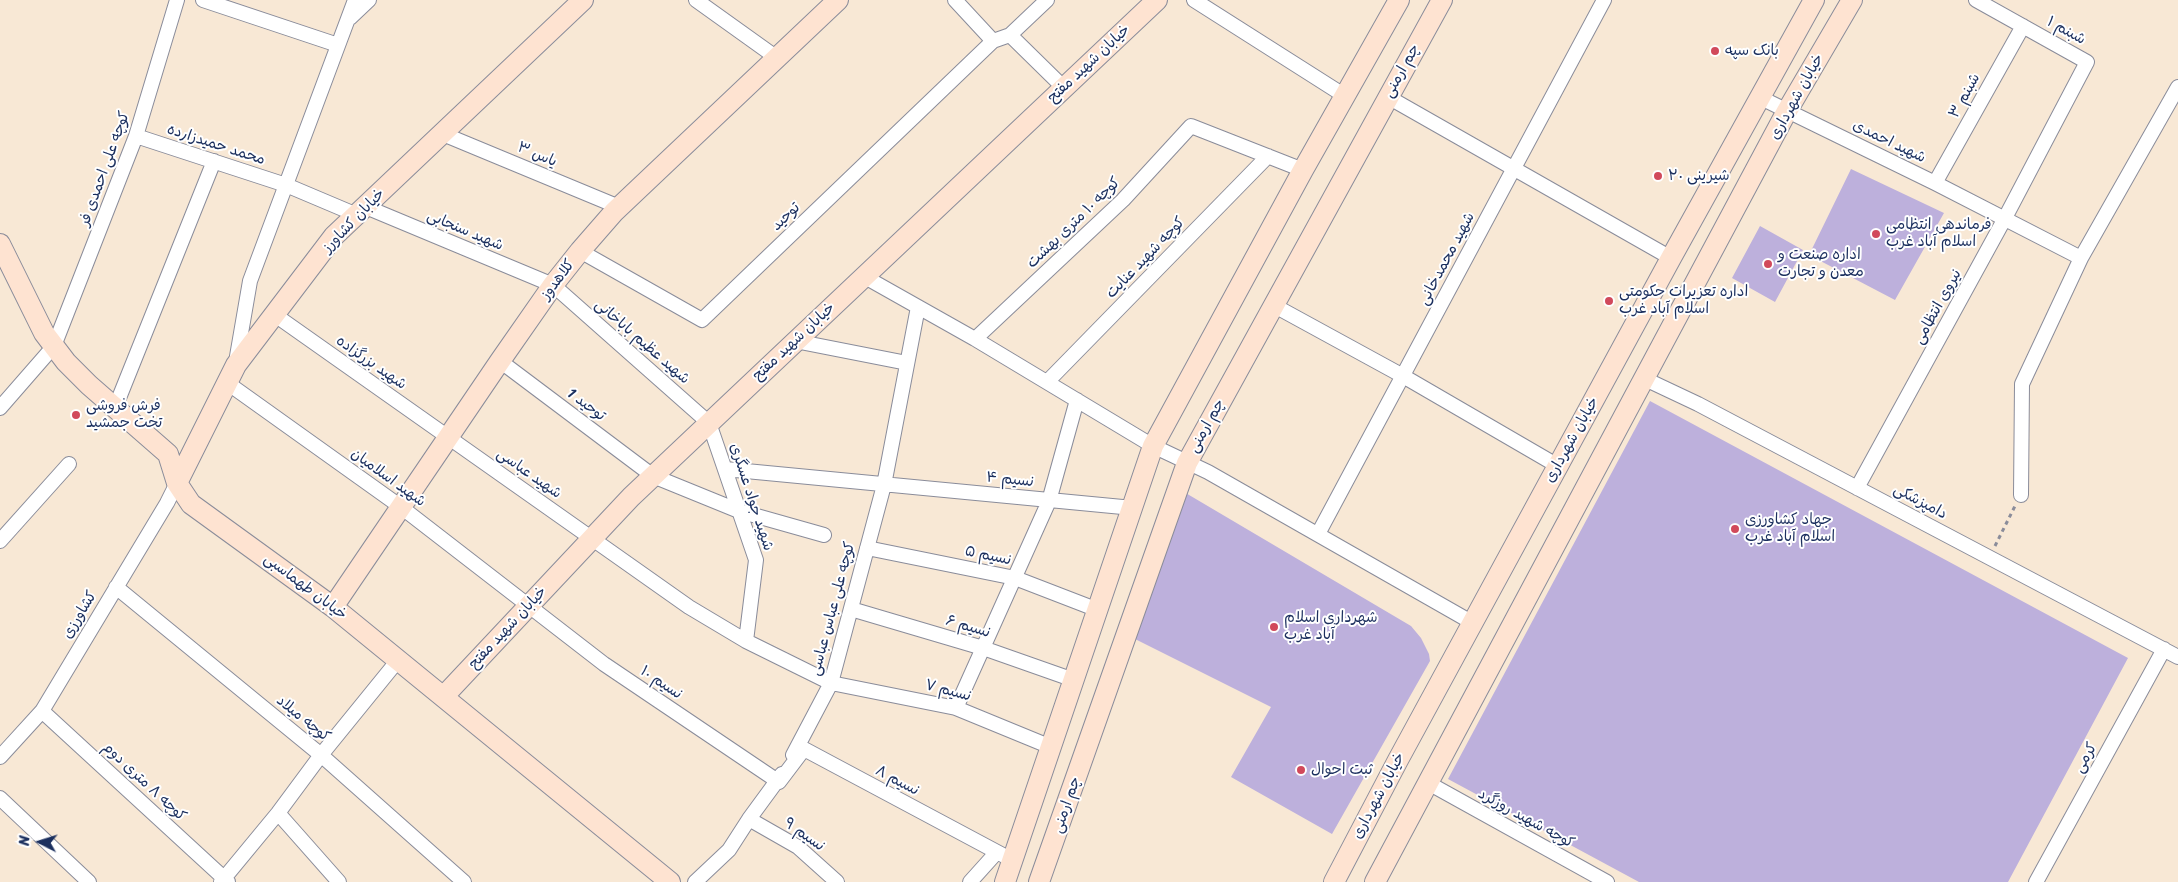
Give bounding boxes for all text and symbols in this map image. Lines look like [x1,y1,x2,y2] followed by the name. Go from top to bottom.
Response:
[2044,13,2088,49] street label: شبنم ۱
[1044,21,1134,107] street label: خیابان شهید مفتح
[1380,41,1424,101] street label: چم ارمنی
[1725,42,1779,60] place label: بانک سپه
[1709,45,1721,57] marker: بانک سپه
[1766,51,1828,143] street label: خیابان شهرداری
[1945,71,1985,121] street label: شبنم ۳
[76,109,134,229] street label: کوچه علی احمدی فر
[1850,117,1928,167] street label: شهید احمدی
[165,121,267,169] street label: محمد حمیدزارده
[514,139,560,171] street label: یاس ۳
[1668,167,1730,185] place label: شیرینی ۲۰
[1652,170,1664,182] marker: شیرینی ۲۰
[1024,174,1124,272] street label: کوچه ۱۰ متری بهشت
[319,185,389,257] street label: خیابان کشاورز
[768,199,804,235] street label: توحید
[424,207,506,255] street label: شهید سنجابی
[1415,210,1479,308] street label: شهید محمدخانی
[1103,214,1189,302] street label: کوچه شهید عنایت
[1886,216,1992,251] place label: فرماندهی انتظامی اسلام آباد غرب
[1870,228,1882,240] marker: فرماندهی انتظامی اسلام آباد غرب
[1778,246,1864,281] place label: اداره صنعت و معدن و تجارت
[537,256,579,304] street label: کلاهدوز
[1762,258,1774,270] marker: اداره صنعت و معدن و تجارت
[1910,266,1966,348] street label: نیروی انتظامی
[1619,283,1748,318] place label: اداره تعزیرات حکومتی اسلام آباد غرب
[1603,295,1615,307] marker: اداره تعزیرات حکومتی اسلام آباد غرب
[591,296,693,388] street label: شهید عظیم باباخانی
[749,299,839,385] street label: خیابان شهید مفتح
[332,332,410,394] street label: شهید بزرگزاده
[563,385,609,425] street label: توحید 1
[1541,394,1603,486] street label: خیابان شهرداری
[1185,396,1229,456] street label: چم ارمنی
[86,397,162,432] place label: فرش فروشی تخت جمشید
[70,409,82,421] marker: فرش فروشی تخت جمشید
[725,441,777,553] street label: شهید جواد عسگری
[347,445,429,511] street label: شهید اسلامیان
[493,445,565,503] street label: شهید عباسی
[985,469,1035,491] street label: نسیم ۴
[1890,480,1950,524] street label: دامپزشکی
[1745,511,1835,546] place label: جهاد کشاورزی اسلام آباد غرب
[1729,523,1741,535] marker: جهاد کشاورزی اسلام آباد غرب
[806,540,860,678] street label: کوچه علی عباس عباسی
[963,542,1013,570] street label: نسیم ۵
[260,550,350,624] street label: خیابان طهماسبی
[465,583,551,673] street label: خیابان شهید مفتح
[59,588,101,642] street label: کشاورزی
[1284,609,1378,644] place label: شهرداری اسلام آباد غرب
[944,612,992,642] street label: نسیم ۶
[1268,621,1280,633] marker: شهرداری اسلام آباد غرب
[637,662,685,704] street label: نسیم ۱۰
[923,676,973,706] street label: نسیم ۷
[272,692,334,746] street label: کوچه میلاد
[98,739,190,825] street label: کوچه ۸ متری دوم
[2070,740,2102,776] street label: کرمی
[1349,750,1409,842] street label: خیابان شهرداری
[1311,761,1373,779] place label: ثبت احوال
[872,762,922,800] street label: نسیم ۸
[1295,764,1307,776] marker: ثبت احوال
[1049,774,1085,836] street label: چم ارمنی
[1475,785,1577,853] street label: کوچه شهید روزگرد
[780,814,828,856] street label: نسیم ۹
[15,817,65,867] north arrow
[12,835,37,847] text: N

